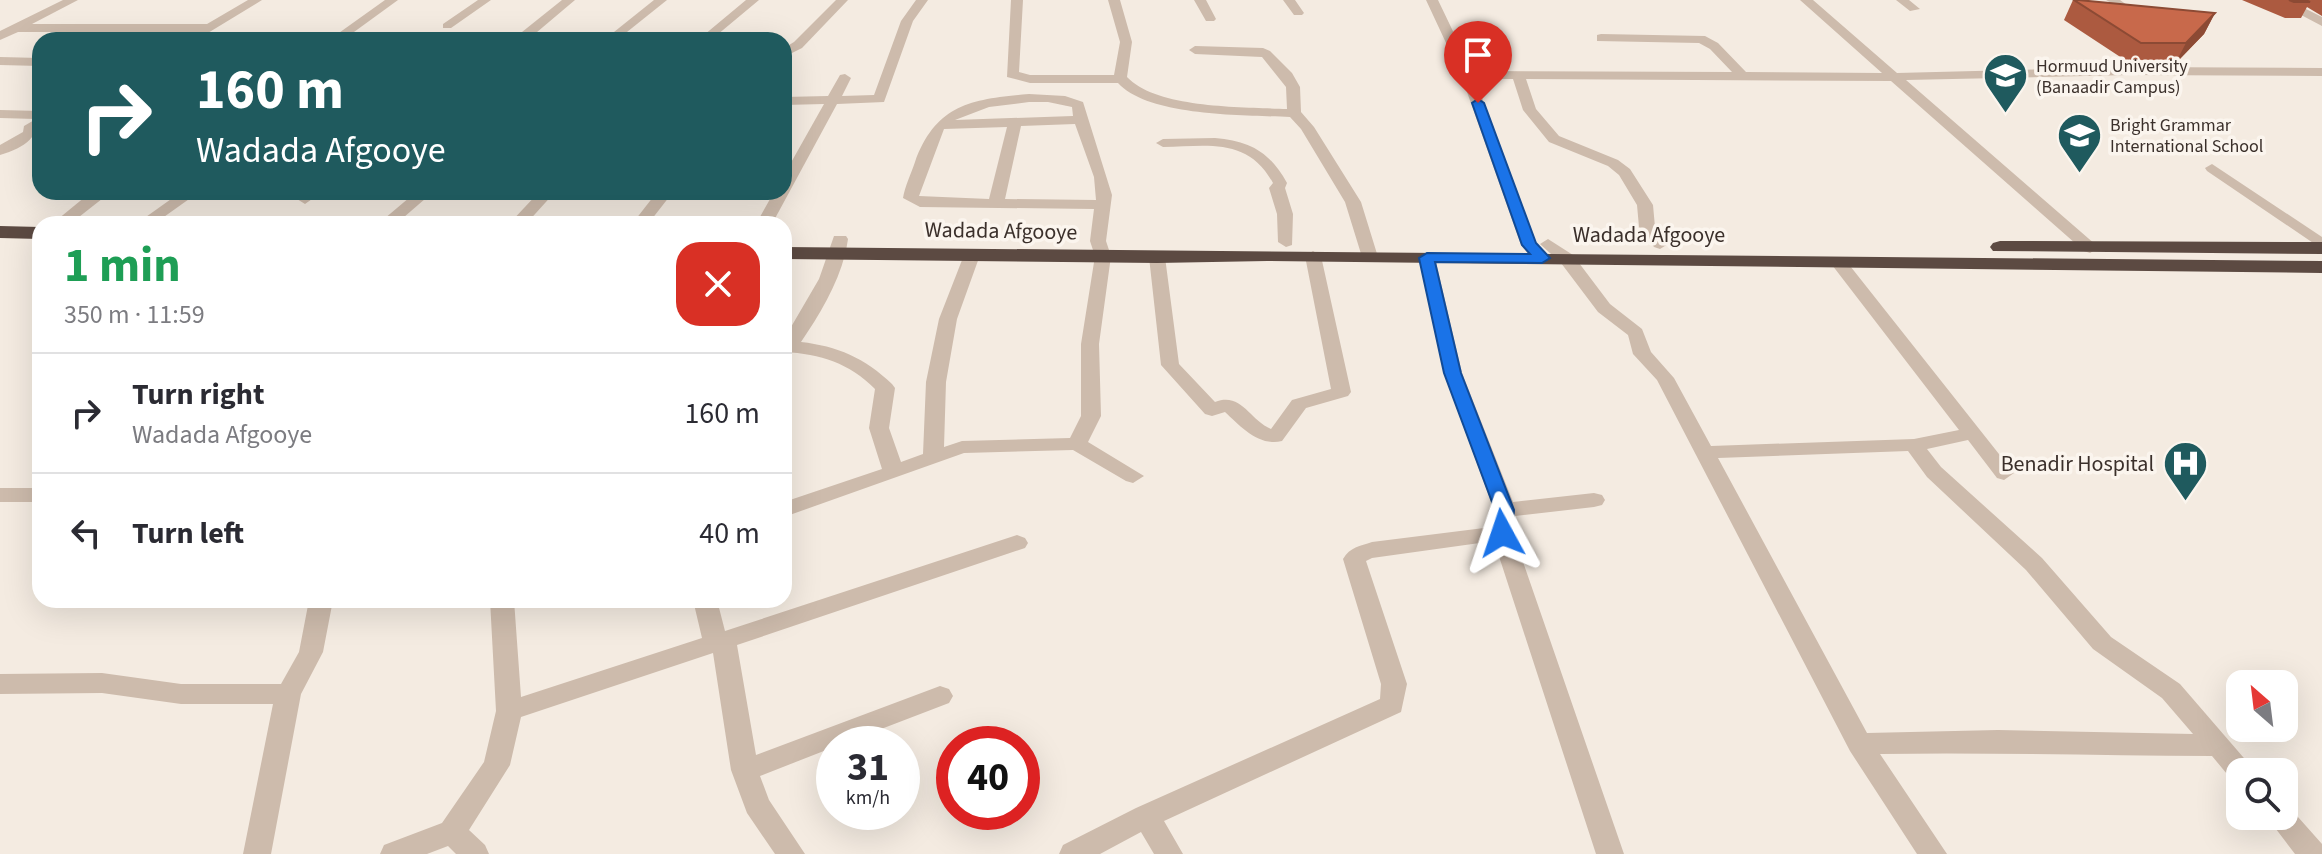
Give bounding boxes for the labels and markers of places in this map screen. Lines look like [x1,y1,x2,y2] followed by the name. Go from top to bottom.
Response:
[1444,21,1512,103] pin
[1981,52,2029,115] school or university icon: Hormuud University (Banaadir Campus)
[2036,54,2188,100] place label: Hormuud University (Banaadir Campus)
[2055,111,2103,174] school or university icon: Bright Grammar International School
[2110,113,2263,159] place label: Bright Grammar International School
[2161,440,2209,503] hospital icon: Benadir Hospital
[2001,448,2154,480] place label: Benadir Hospital

